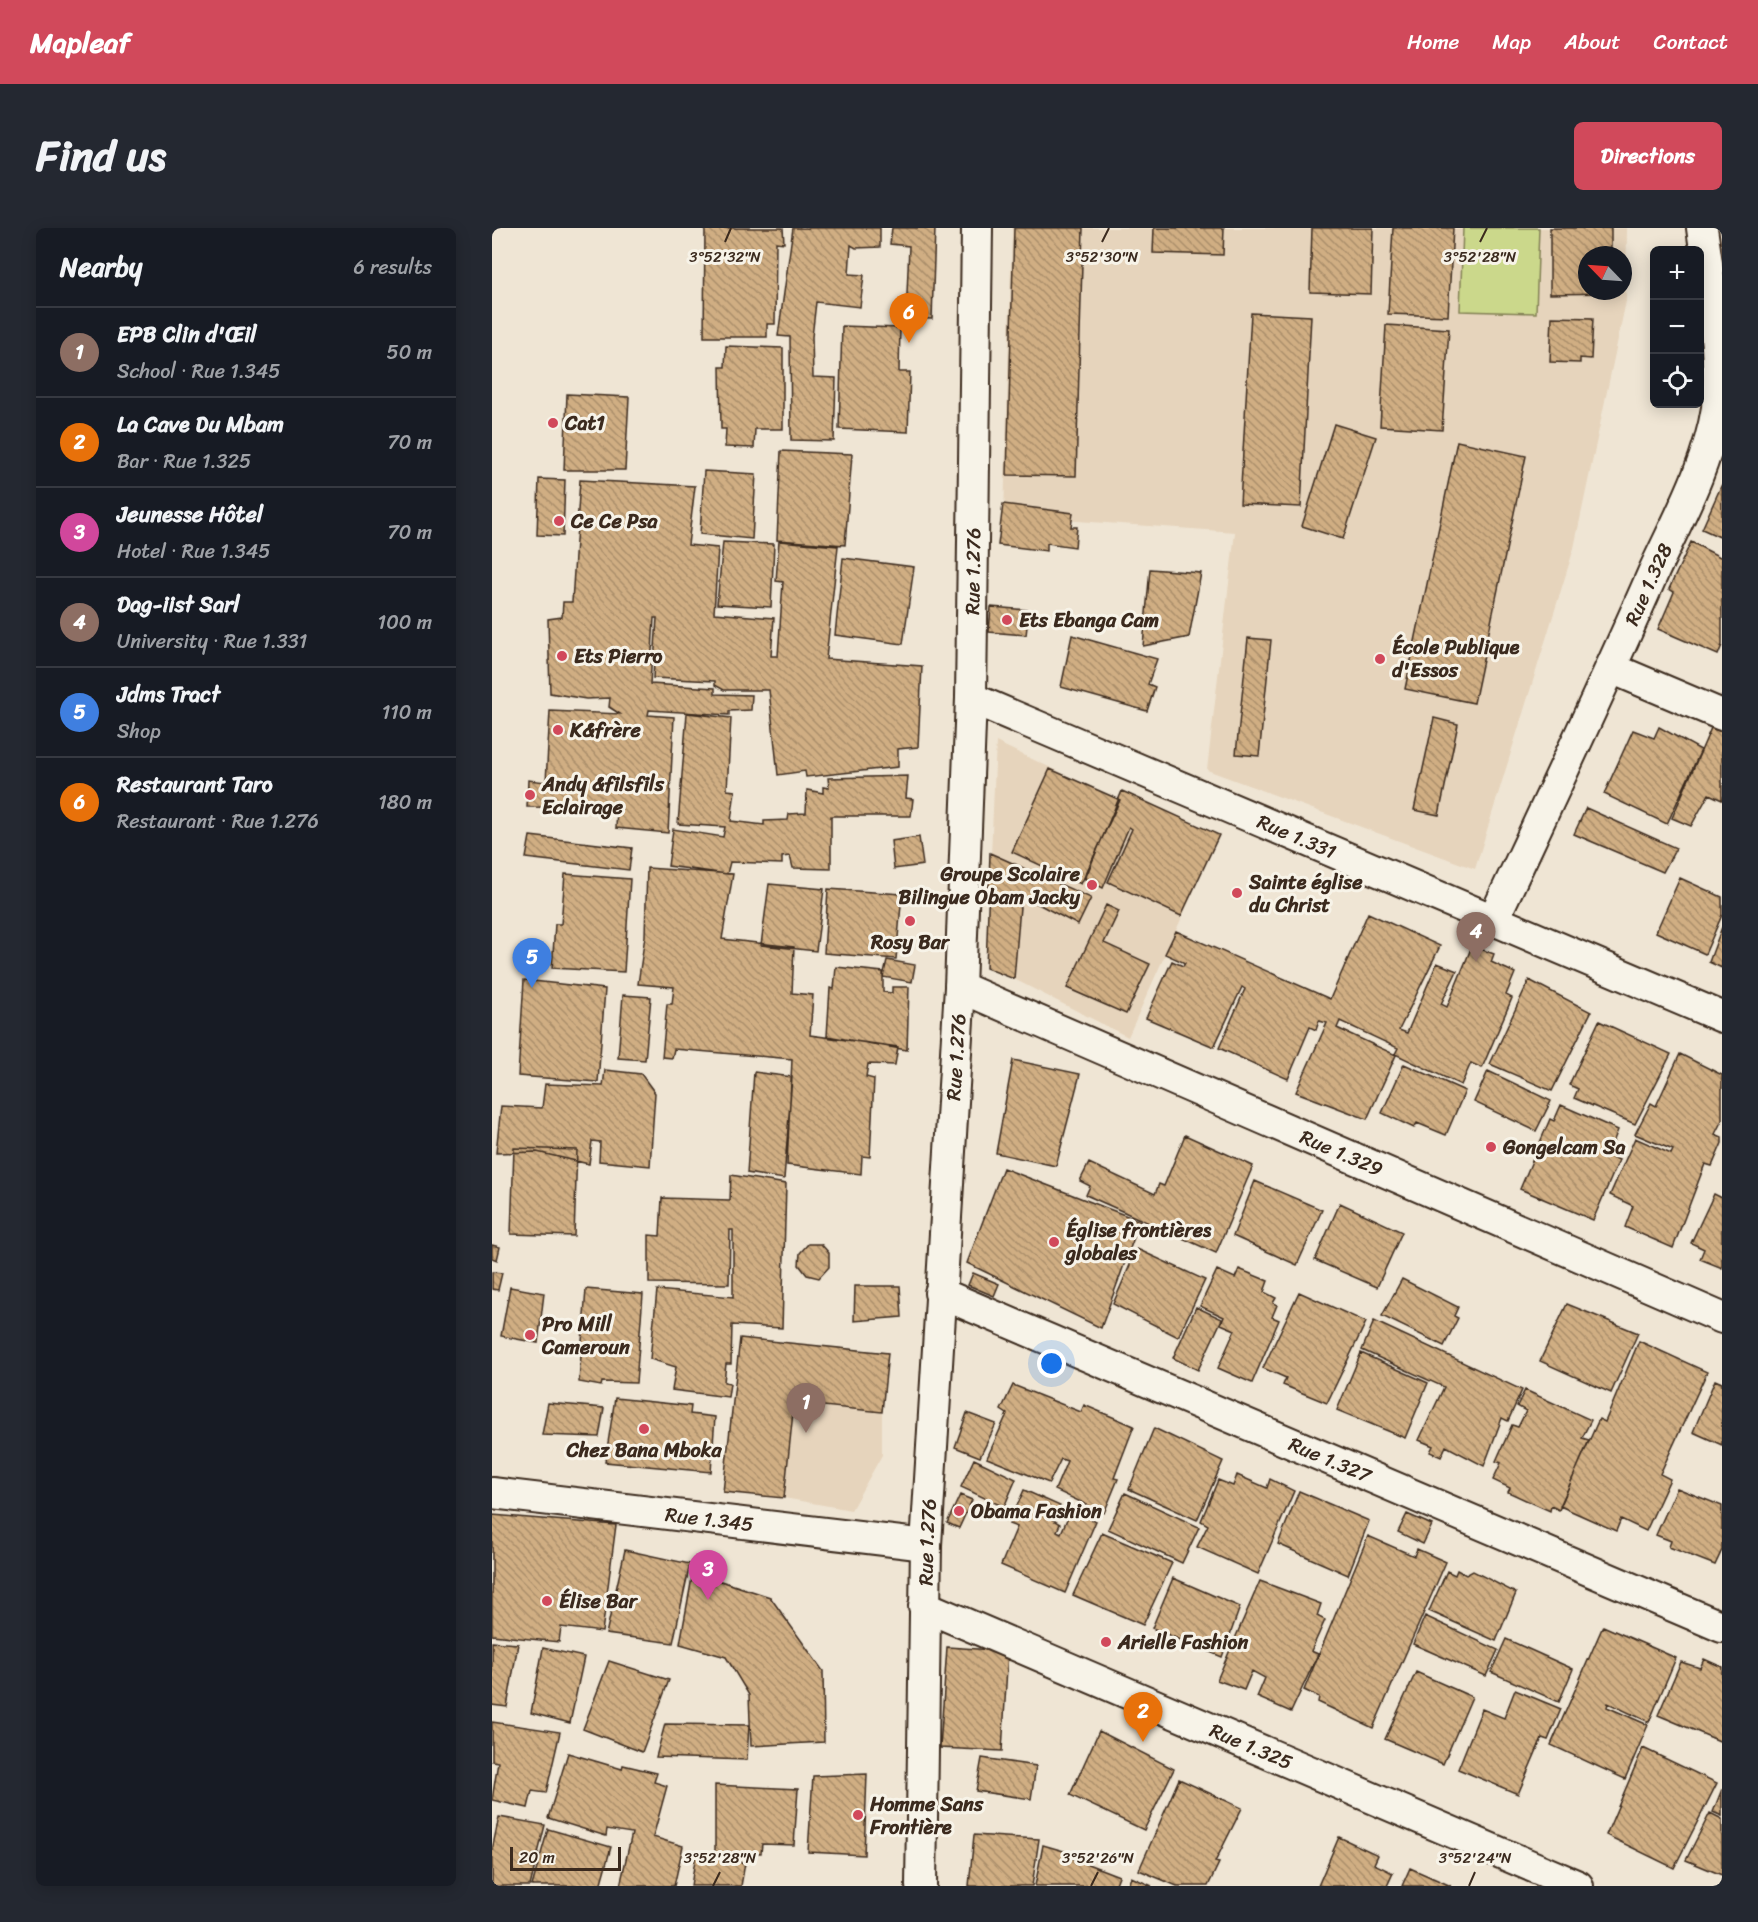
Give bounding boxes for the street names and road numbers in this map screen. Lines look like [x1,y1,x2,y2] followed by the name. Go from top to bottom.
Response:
[955,527,991,615] street label: Rue 1.276
[1614,537,1682,631] street label: Rue 1.328
[1252,804,1342,869] street label: Rue 1.331
[936,1012,976,1102] street label: Rue 1.276
[1294,1119,1389,1186] street label: Rue 1.329
[1283,1426,1378,1493] street label: Rue 1.327
[663,1496,756,1542] street label: Rue 1.345
[908,1497,946,1586] street label: Rue 1.276
[1204,1713,1298,1779] street label: Rue 1.325

